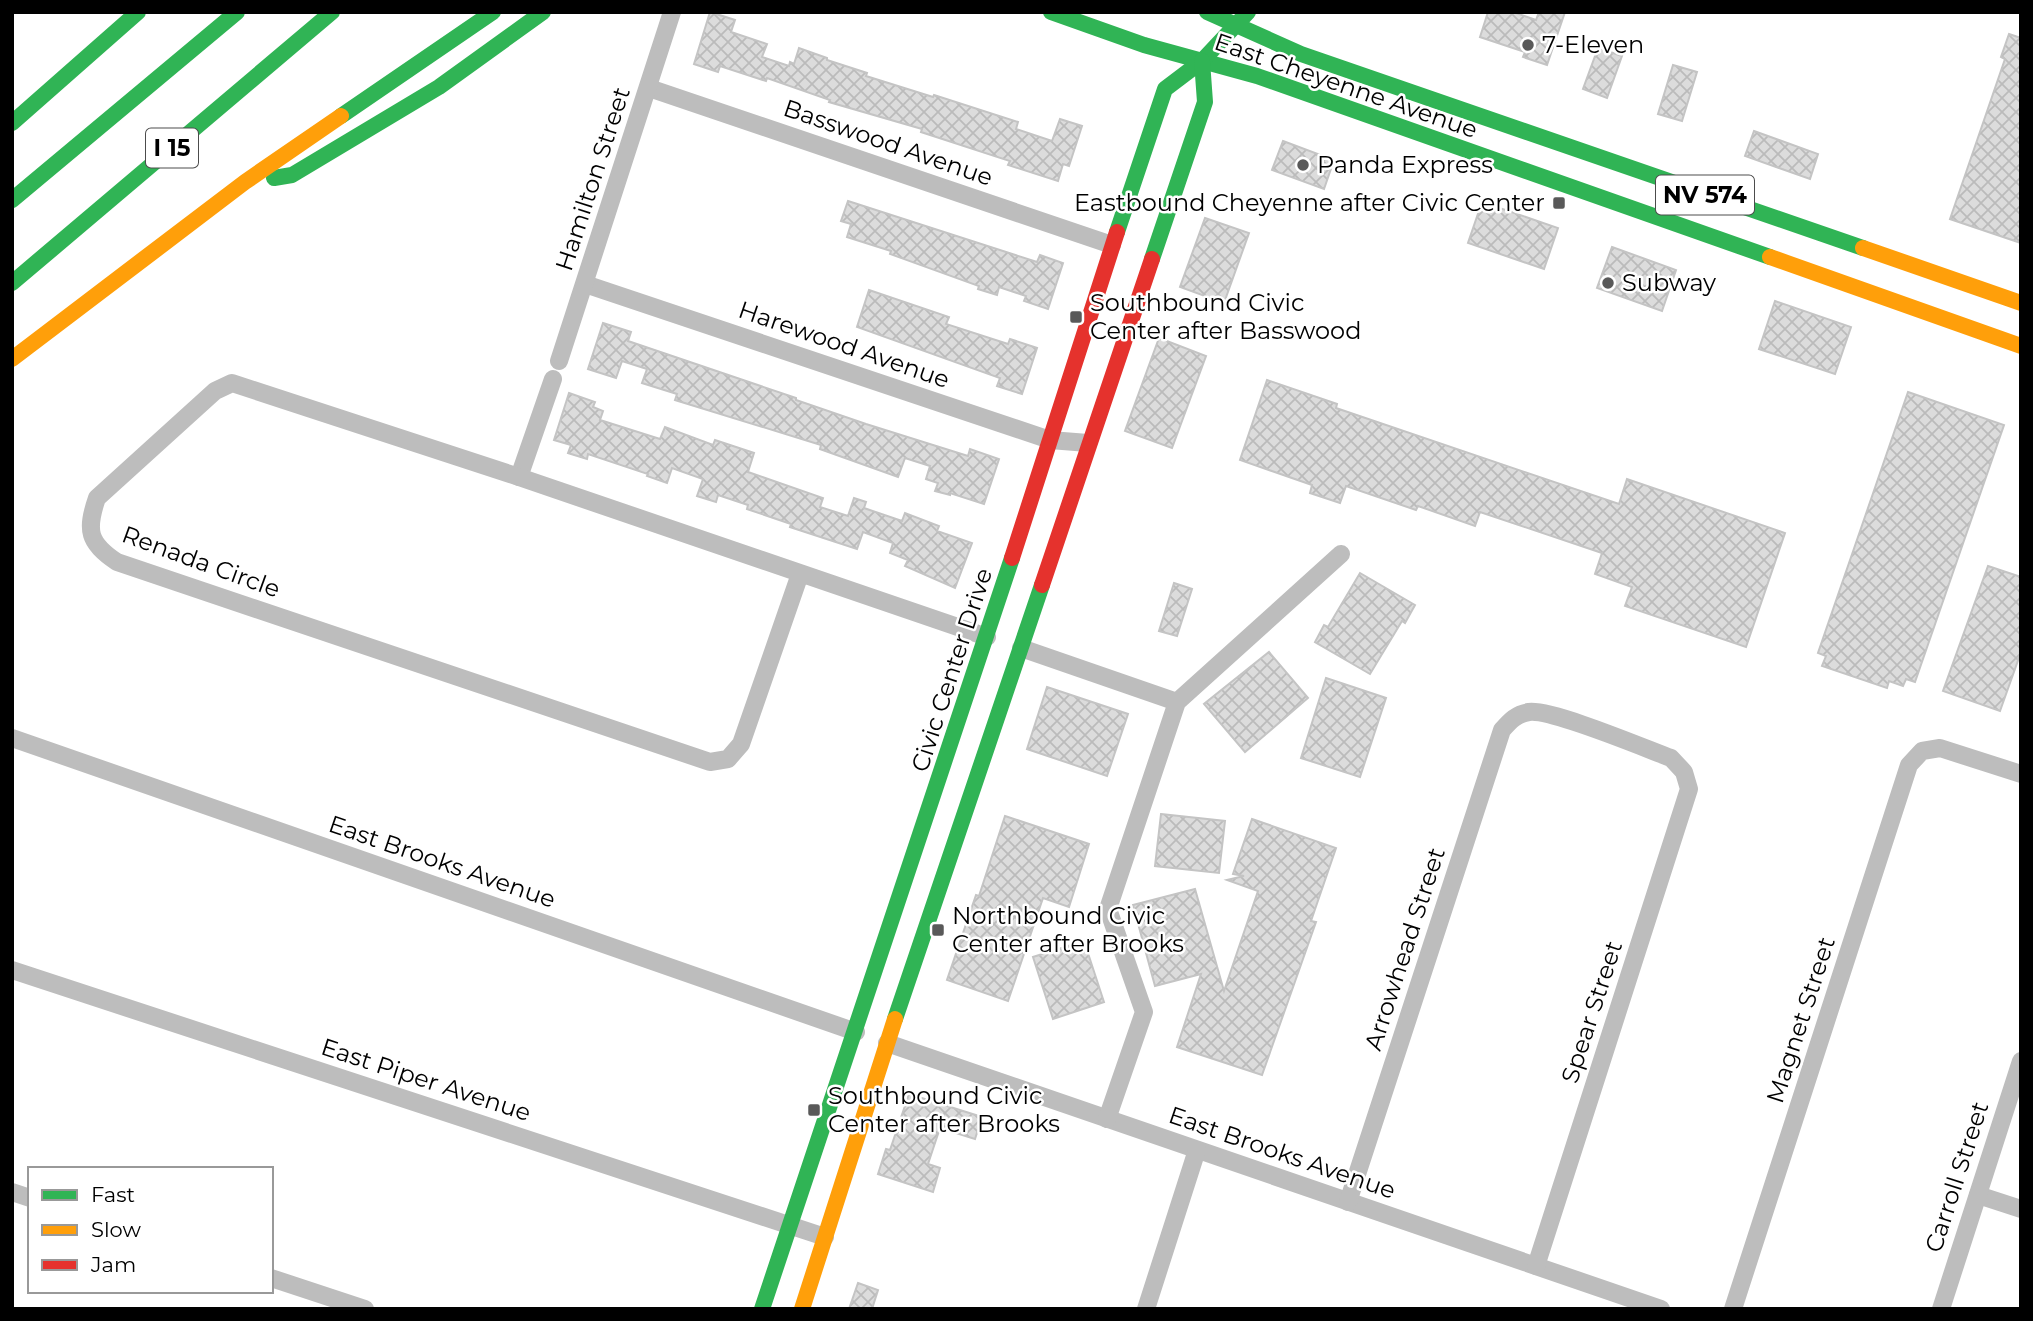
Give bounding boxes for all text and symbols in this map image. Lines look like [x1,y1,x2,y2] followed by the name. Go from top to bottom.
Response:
[1211,27,1482,144] street label: East Cheyenne Avenue
[1542,30,1644,59] place label: 7-Eleven
[1520,37,1536,53] marker: 7-Eleven
[549,83,636,274] street label: Hamilton Street
[780,93,997,192] street label: Basswood Avenue
[146,128,198,168] road number: I 15
[1317,150,1493,179] place label: Panda Express
[1295,157,1311,173] marker: Panda Express
[1656,176,1754,214] road number: NV 574
[1074,188,1545,217] place label: Eastbound Cheyenne after Civic Center
[1551,195,1567,211] marker: Eastbound Cheyenne after Civic Center
[1622,268,1716,297] place label: Subway
[1600,275,1616,291] marker: Subway
[1090,288,1361,345] place label: Southbound Civic Center after Basswood
[735,295,953,394] street label: Harewood Avenue
[1068,309,1084,325] marker: Southbound Civic Center after Basswood
[118,520,284,604] street label: Renada Circle
[905,564,998,775] street label: Civic Center Drive
[325,809,559,914] street label: East Brooks Avenue
[1358,844,1451,1054] street label: Arrowhead Street
[952,901,1184,958] place label: Northbound Civic Center after Brooks
[930,922,946,938] marker: Northbound Civic Center after Brooks
[1760,933,1841,1107] street label: Magnet Street
[1555,937,1628,1087] street label: Spear Street
[318,1032,535,1127] street label: East Piper Avenue
[828,1081,1060,1138] place label: Southbound Civic Center after Brooks
[1919,1098,1995,1256] street label: Carroll Street
[1165,1100,1399,1205] street label: East Brooks Avenue
[806,1102,822,1118] marker: Southbound Civic Center after Brooks
[28,1167,273,1293] legend
[91,1182,135,1207] text: Fast
[91,1217,141,1242] text: Slow
[90,1252,136,1277] text: Jam

